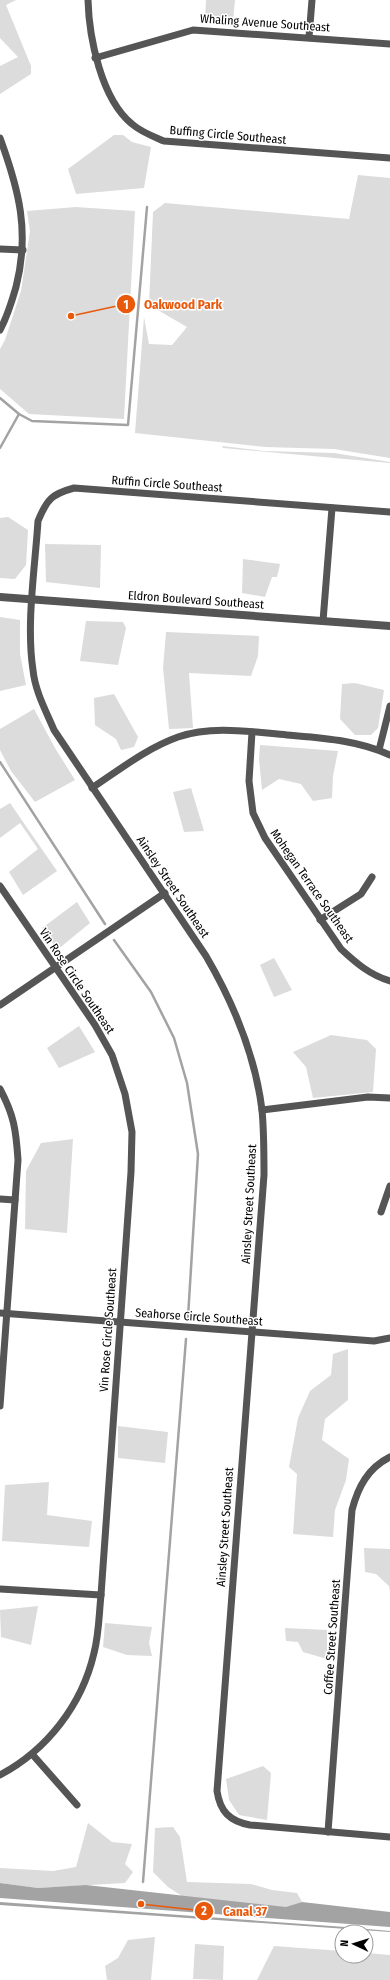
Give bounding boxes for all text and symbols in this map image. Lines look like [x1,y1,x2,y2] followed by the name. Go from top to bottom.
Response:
[199,11,331,35] street label: Whaling Avenue Southeast
[169,123,287,147] street label: Buffing Circle Southeast
[116,292,230,317] callout: Oakwood Park
[144,297,222,312] text: Oakwood Park
[123,298,129,312] text: 1
[111,473,223,495] street label: Ruffin Circle Southeast
[128,588,264,612] street label: Eldron Boulevard Southeast
[267,827,357,946] street label: Mohegan Terrace Southeast
[134,833,212,941] street label: Ainsley Street Southeast
[36,926,118,1036] street label: Vin Rose Circle Southeast
[239,1144,259,1264] street label: Ainsley Street Southeast
[97,1267,119,1392] street label: Vin Rose Circle Southeast
[135,1306,263,1328] street label: Seahorse Circle Southeast
[214,1467,236,1587] street label: Ainsley Street Southeast
[321,1579,343,1695] street label: Coffee Street Southeast
[194,1898,275,1923] callout: Canal 37
[200,1904,207,1918] text: 2
[223,1904,268,1919] text: Canal 37
[334,1924,374,1964] north arrow
[338,1940,351,1947] text: N

